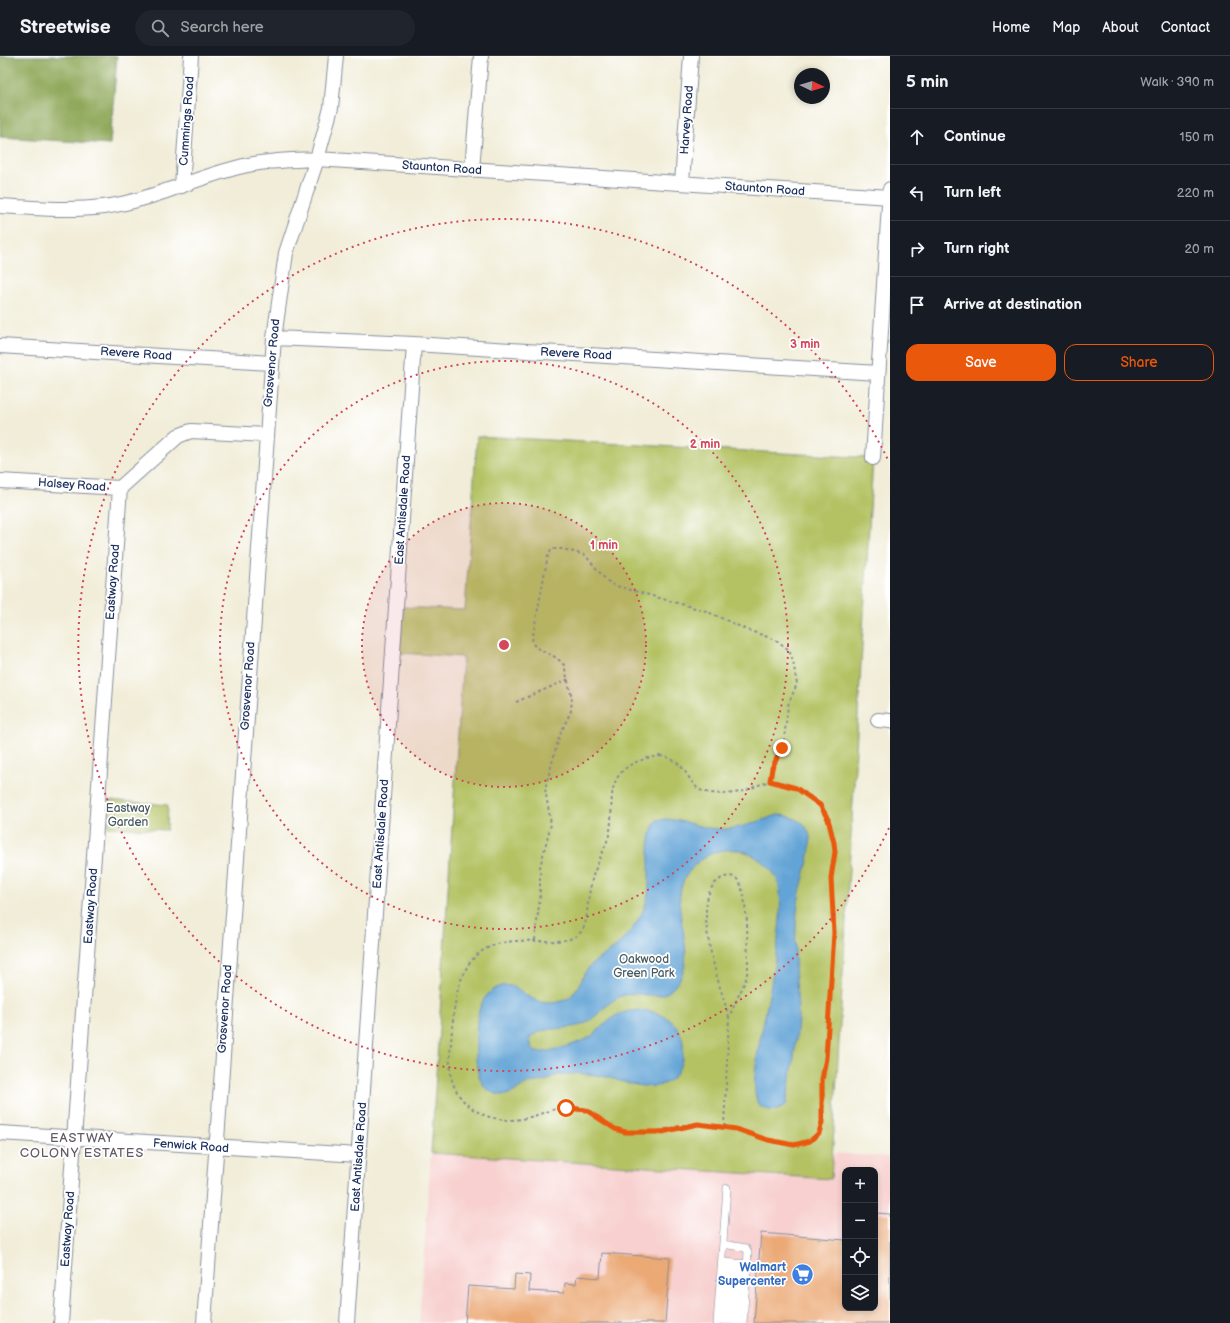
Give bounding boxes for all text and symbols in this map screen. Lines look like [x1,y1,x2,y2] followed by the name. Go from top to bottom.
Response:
[135,10,415,46] search box
[20,16,111,39] text: Streetwise
[149,17,171,39] icon: search
[181,18,264,37] text: Search here
[992,19,1030,36] text: Home
[1052,19,1080,36] text: Map
[1102,19,1139,36] text: About
[1161,19,1210,36] text: Contact
[794,68,830,104] north arrow
[906,72,949,92] text: 5 min
[1140,74,1214,90] text: Walk · 390 m
[176,76,198,166] street label: Cummings Road
[677,85,697,155] street label: Harvey Road
[906,126,928,148] icon: ahead
[944,127,1006,146] text: Continue
[1180,129,1214,145] text: 150 m
[402,158,483,178] street label: Staunton Road
[725,179,806,199] street label: Staunton Road
[906,182,928,204] icon: left
[944,183,1001,202] text: Turn left
[1177,185,1214,201] text: 220 m
[906,238,928,260] icon: right
[944,239,1009,258] text: Turn right
[1184,241,1214,257] text: 20 m
[906,294,928,316] icon: arrive
[944,295,1082,314] text: Arrive at destination
[261,318,283,408] street label: Grosvenor Road
[790,337,820,352] text: 3 min
[100,344,172,364] street label: Revere Road
[906,344,1056,381] button: Save
[1064,344,1214,381] button: Share
[540,345,612,363] street label: Revere Road
[690,437,720,452] text: 2 min
[392,455,414,565] street label: East Antisdale Road
[38,475,107,495] street label: Halsey Road
[590,538,618,553] text: 1 min
[103,543,123,620] street label: Eastway Road
[497,638,511,652] centre of rings
[237,641,259,731] street label: Grosvenor Road
[773,739,791,757] route end
[370,779,392,889] street label: East Antisdale Road
[106,801,151,830] park label: Eastway Garden
[81,867,101,944] street label: Eastway Road
[613,952,675,981] park label: Oakwood Green Park
[214,964,236,1054] street label: Grosvenor Road
[557,1099,575,1117] route start
[348,1102,370,1212] street label: East Antisdale Road
[20,1130,144,1161] district label: EASTWAY COLONY ESTATES
[153,1136,230,1156] street label: Fenwick Road
[842,1167,878,1311] map controls
[842,1167,878,1203] button: +
[58,1190,78,1267] street label: Eastway Road
[842,1203,878,1239] button: −
[842,1239,878,1275] button: locate
[718,1260,786,1289] place label: Walmart Supercenter
[789,1261,815,1287] supermarket icon: Walmart Supercenter
[842,1275,878,1311] button: layers

